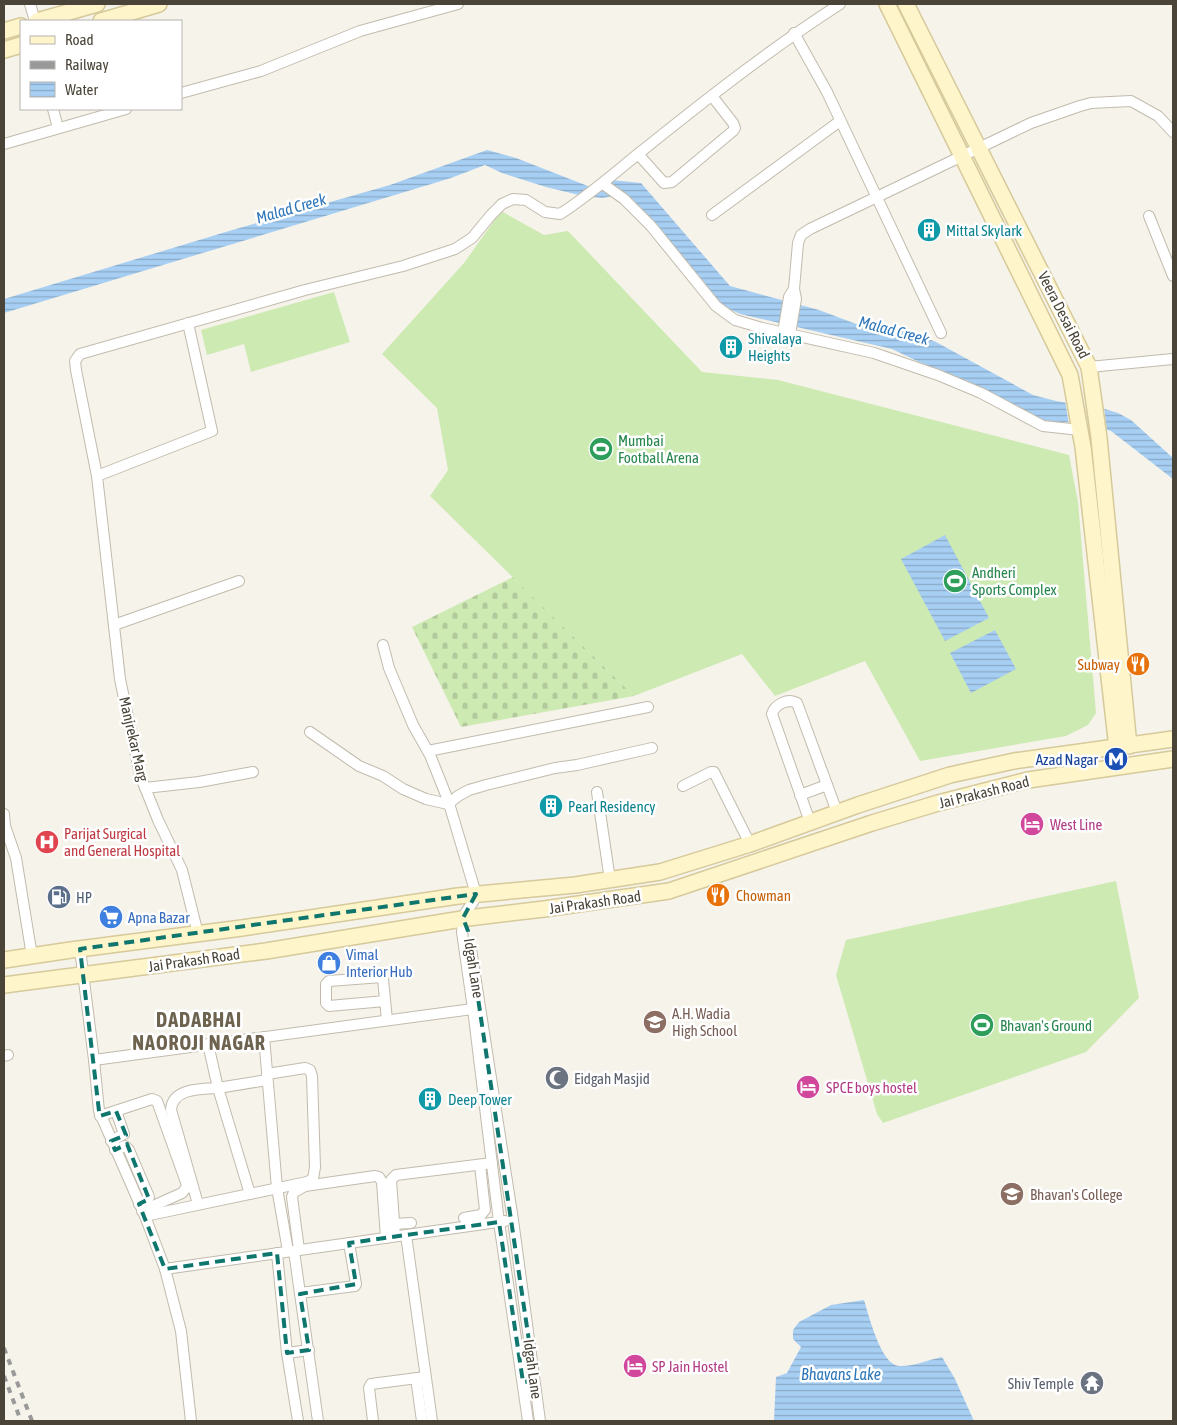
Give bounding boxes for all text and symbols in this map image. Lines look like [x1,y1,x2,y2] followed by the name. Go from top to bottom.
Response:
[20,20,182,110] legend
[65,31,94,48] text: Road
[65,56,109,73] text: Railway
[65,81,98,98] text: Water
[254,189,329,227] water label: Malad Creek
[916,217,942,243] building icon: Mittal Skylark
[946,222,1023,239] place label: Mittal Skylark
[1035,269,1093,361] street label: Veera Desai Road
[857,312,932,348] water label: Malad Creek
[748,330,802,364] place label: Shivalaya Heights
[718,334,744,360] building icon: Shivalaya Heights
[618,432,699,466] place label: Mumbai Football Arena
[588,436,614,462] sports icon: Mumbai Football Arena
[972,564,1057,598] place label: Andheri Sports Complex
[942,568,968,594] sports icon: Andheri Sports Complex
[1125,651,1151,677] restaurant icon: Subway
[1078,656,1120,673] place label: Subway
[116,695,152,784] street label: Manjrekar Marg
[1103,746,1129,772] metro station icon: Azad Nagar
[1036,751,1099,768] place label: Azad Nagar
[937,773,1031,811] street label: Jai Prakash Road
[538,793,564,819] building icon: Pearl Residency
[568,798,655,815] place label: Pearl Residency
[1019,811,1045,837] hotel icon: West Line
[1050,816,1102,833] place label: West Line
[64,825,180,859] place label: Parijat Surgical and General Hospital
[34,829,60,855] hospital icon: Parijat Surgical and General Hospital
[705,882,731,908] restaurant icon: Chowman
[46,884,72,910] fuel station icon: HP
[548,887,642,917] street label: Jai Prakash Road
[736,887,791,904] place label: Chowman
[76,889,92,906] place label: HP
[98,904,124,930] supermarket icon: Apna Bazar
[128,909,190,926] place label: Apna Bazar
[461,937,487,999] street label: Idgah Lane
[147,945,241,975] street label: Jai Prakash Road
[346,946,413,980] place label: Vimal Interior Hub
[316,950,342,976] shop icon: Vimal Interior Hub
[672,1005,737,1039] place label: A.H. Wadia High School
[132,1008,266,1054] district label: DADABHAI NAOROJI NAGAR
[642,1009,668,1035] school or university icon: A.H. Wadia High School
[969,1012,995,1038] sports icon: Bhavan's Ground
[1000,1017,1092,1034] place label: Bhavan's Ground
[544,1065,570,1091] mosque icon: Eidgah Masjid
[574,1070,650,1087] place label: Eidgah Masjid
[795,1074,821,1100] hotel icon: SPCE boys hostel
[826,1079,917,1096] place label: SPCE boys hostel
[417,1086,443,1112] building icon: Deep Tower
[448,1091,512,1108] place label: Deep Tower
[999,1181,1025,1207] school or university icon: Bhavan's College
[1030,1186,1123,1203] place label: Bhavan's College
[520,1338,546,1400] street label: Idgah Lane
[622,1353,648,1379] hotel icon: SP Jain Hostel
[652,1358,728,1375] place label: SP Jain Hostel
[801,1365,881,1383] water label: Bhavans Lake
[1079,1370,1105,1396] temple icon: Shiv Temple
[1008,1375,1074,1392] place label: Shiv Temple

